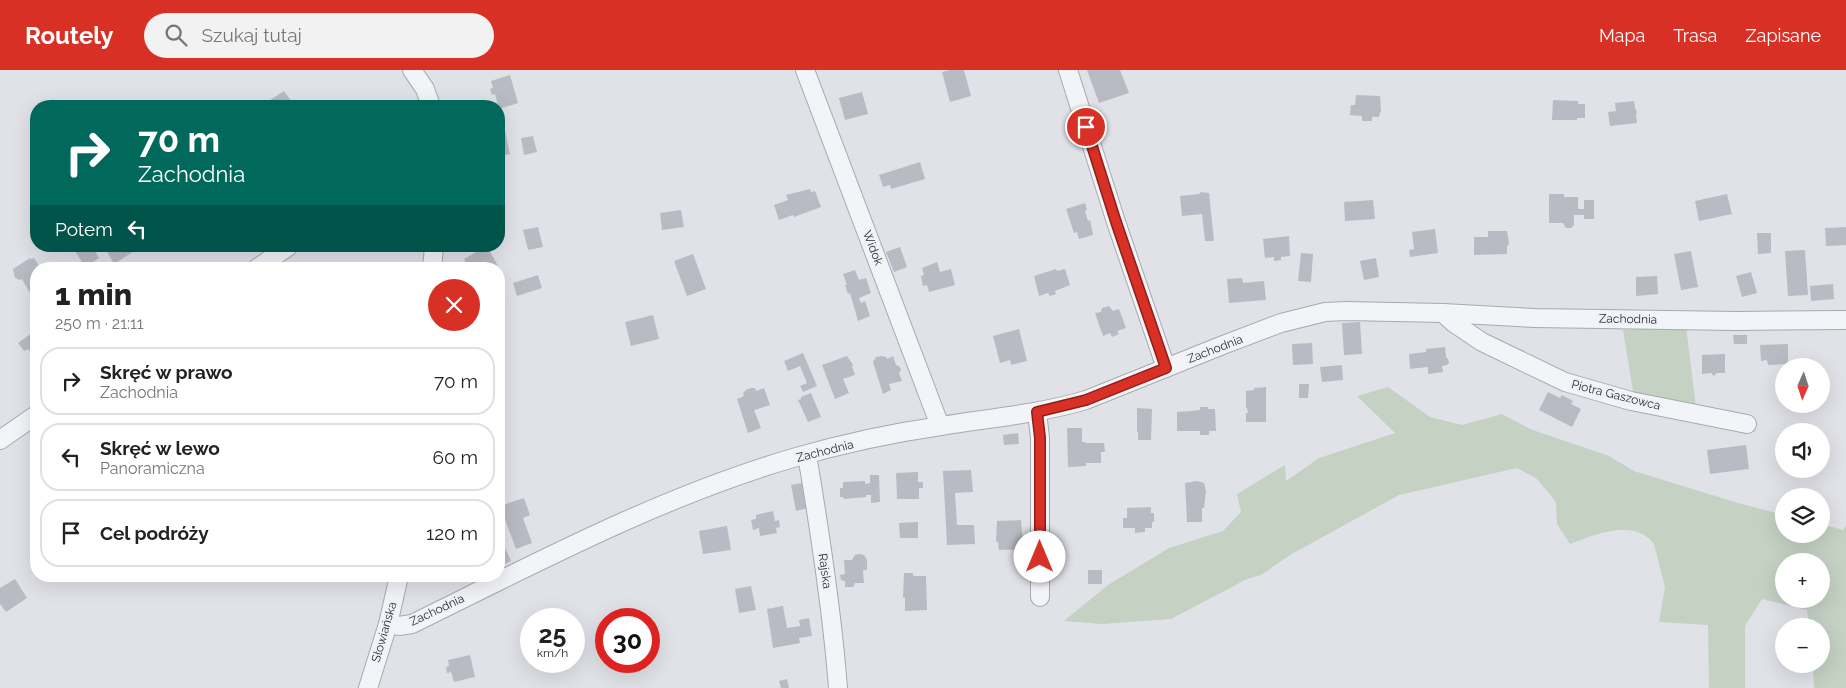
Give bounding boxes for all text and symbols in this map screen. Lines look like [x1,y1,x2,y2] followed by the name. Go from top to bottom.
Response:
[144,13,494,58] search box
[25,21,114,50] text: Routely
[162,21,190,49] icon: search
[202,24,302,46] text: Szukaj tutaj
[1599,25,1645,46] text: Mapa
[1673,25,1717,46] text: Trasa
[1745,25,1821,46] text: Zapisane
[1065,106,1107,148] pin
[1072,113,1100,141] icon: arrive
[138,119,220,160] text: 70 m
[55,120,120,185] icon: right
[138,161,245,187] text: Zachodnia
[123,215,151,243] icon: left
[55,218,113,240] text: Potem
[860,229,886,268] street label: Widok
[55,277,132,312] text: 1 min
[428,279,480,331] button: close
[1599,311,1657,327] street label: Zachodnia
[55,314,144,333] text: 250 m · 21:11
[1185,332,1245,366] street label: Zachodnia
[1775,358,1830,412] north arrow
[1775,358,1830,673] map controls
[100,361,233,383] text: Skręć w prawo
[57,367,85,395] icon: right
[434,370,478,392] text: 70 m
[1570,377,1662,413] street label: Piotra Gaszowca
[100,383,178,402] text: Zachodnia
[1775,423,1830,478] button: sound
[100,437,220,459] text: Skręć w lewo
[795,437,855,465] street label: Zachodnia
[57,443,85,471] icon: left
[433,446,478,468] text: 60 m
[100,459,205,478] text: Panoramiczna
[1775,488,1830,543] button: layers
[57,519,85,547] icon: arrive
[100,522,209,544] text: Cel podróży
[426,522,478,544] text: 120 m
[1013,530,1065,582] position arrow
[816,552,834,590] street label: Rajska
[1775,553,1830,608] button: +
[408,591,466,629] street label: Zachodnia
[369,600,399,664] street label: Słowiańska
[595,608,660,673] speed limit sign: 30
[1775,618,1830,673] button: −
[539,619,566,649] text: 25
[537,646,568,660] text: km/h

